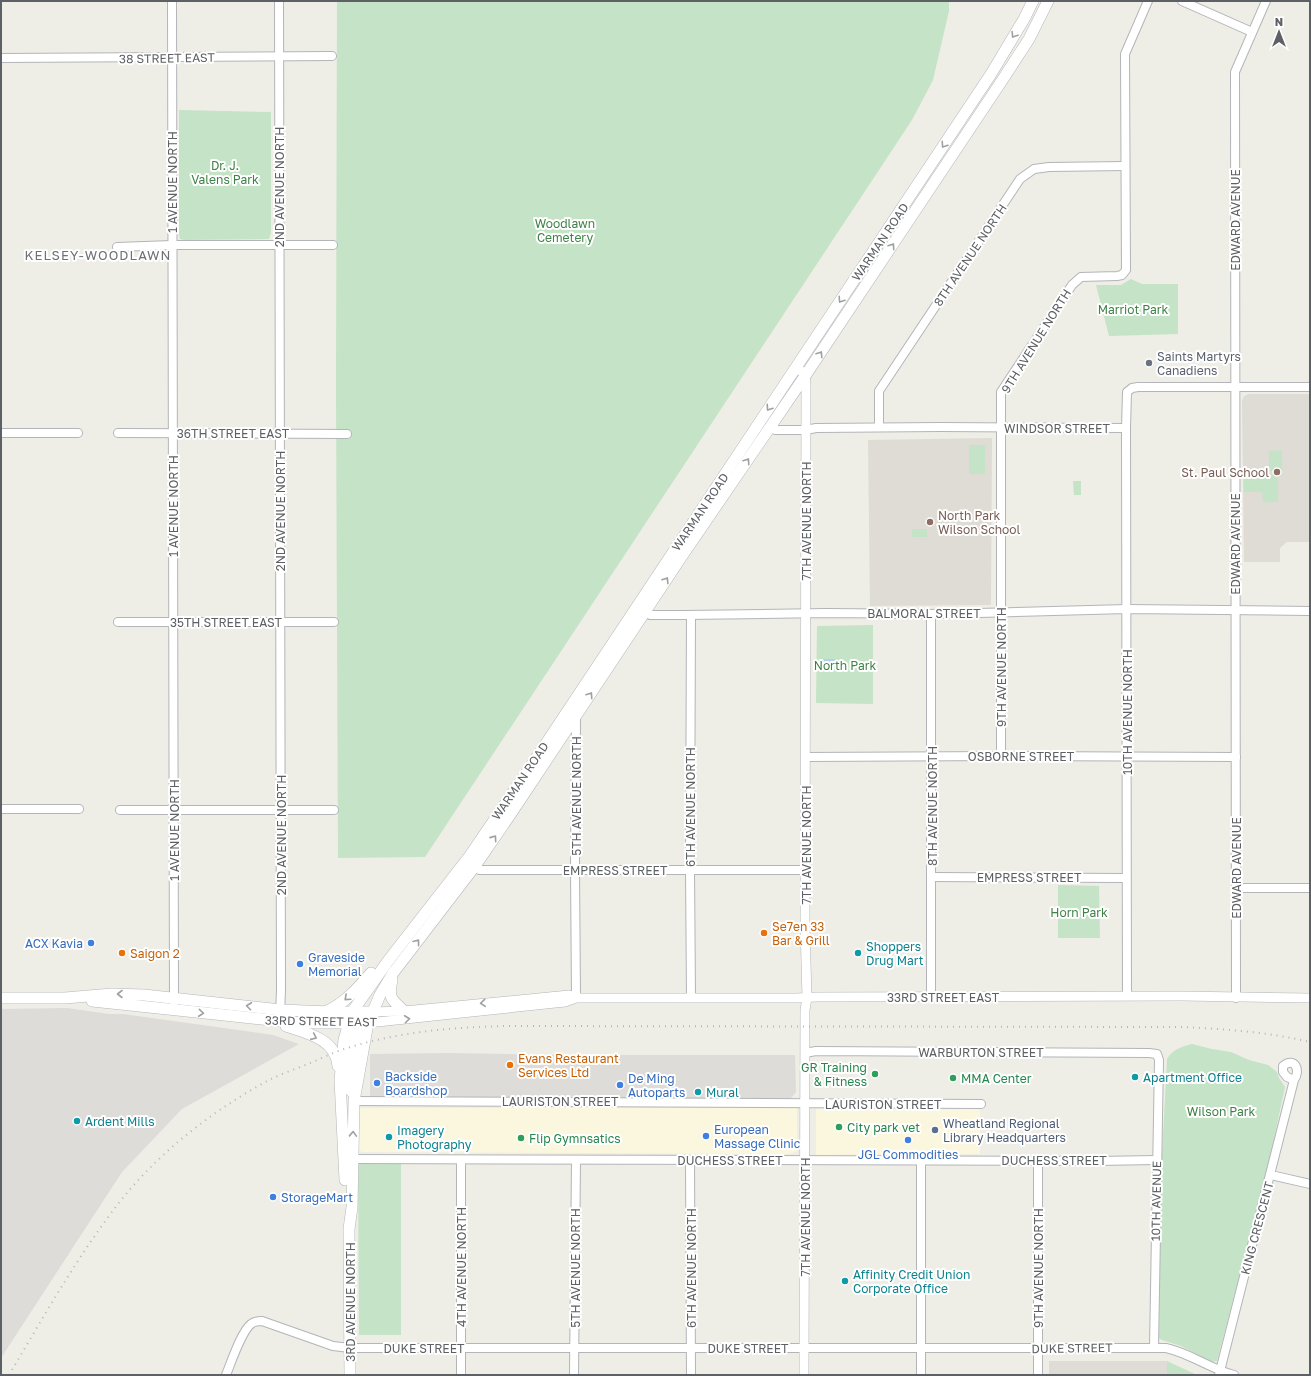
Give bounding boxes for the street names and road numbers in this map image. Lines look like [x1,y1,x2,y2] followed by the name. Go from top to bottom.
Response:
[119,50,216,66] street label: 38 STREET EAST
[272,127,287,247] street label: 2ND AVENUE NORTH
[165,131,180,233] street label: 1 AVENUE NORTH
[1228,169,1243,271] street label: EDWARD AVENUE
[848,200,912,284] street label: WARMAN ROAD
[930,201,1010,309] street label: 8TH AVENUE NORTH
[998,286,1074,396] street label: 9TH AVENUE NORTH
[1004,421,1111,436] street label: WINDSOR STREET
[177,426,290,441] street label: 36TH STREET EAST
[273,451,288,571] street label: 2ND AVENUE NORTH
[166,455,181,557] street label: 1 AVENUE NORTH
[799,461,814,581] street label: 7TH AVENUE NORTH
[668,470,732,554] street label: WARMAN ROAD
[1228,493,1243,595] street label: EDWARD AVENUE
[867,606,981,621] street label: BALMORAL STREET
[994,607,1009,727] street label: 9TH AVENUE NORTH
[170,615,283,630] street label: 35TH STREET EAST
[1120,649,1135,775] street label: 10TH AVENUE NORTH
[569,736,584,856] street label: 5TH AVENUE NORTH
[488,739,552,823] street label: WARMAN ROAD
[925,746,940,866] street label: 8TH AVENUE NORTH
[683,747,698,867] street label: 6TH AVENUE NORTH
[968,749,1075,764] street label: OSBORNE STREET
[274,775,289,895] street label: 2ND AVENUE NORTH
[167,779,182,881] street label: 1 AVENUE NORTH
[799,785,814,905] street label: 7TH AVENUE NORTH
[1229,817,1244,919] street label: EDWARD AVENUE
[563,863,668,878] street label: EMPRESS STREET
[977,870,1082,885] street label: EMPRESS STREET
[887,990,1000,1005] street label: 33RD STREET EAST
[265,1013,378,1029] street label: 33RD STREET EAST
[918,1045,1044,1060] street label: WARBURTON STREET
[502,1094,619,1109] street label: LAURISTON STREET
[825,1097,942,1112] street label: LAURISTON STREET
[677,1153,783,1168] street label: DUCHESS STREET
[1001,1153,1107,1168] street label: DUCHESS STREET
[798,1157,813,1277] street label: 7TH AVENUE NORTH
[1148,1161,1164,1241] street label: 10TH AVENUE
[1237,1179,1277,1276] street label: KING CRESCENT
[454,1207,469,1327] street label: 4TH AVENUE NORTH
[568,1208,583,1328] street label: 5TH AVENUE NORTH
[684,1208,699,1328] street label: 6TH AVENUE NORTH
[1031,1208,1046,1328] street label: 9TH AVENUE NORTH
[343,1242,358,1362] street label: 3RD AVENUE NORTH
[1031,1340,1113,1356] street label: DUKE STREET
[383,1341,465,1356] street label: DUKE STREET
[707,1341,789,1356] street label: DUKE STREET

